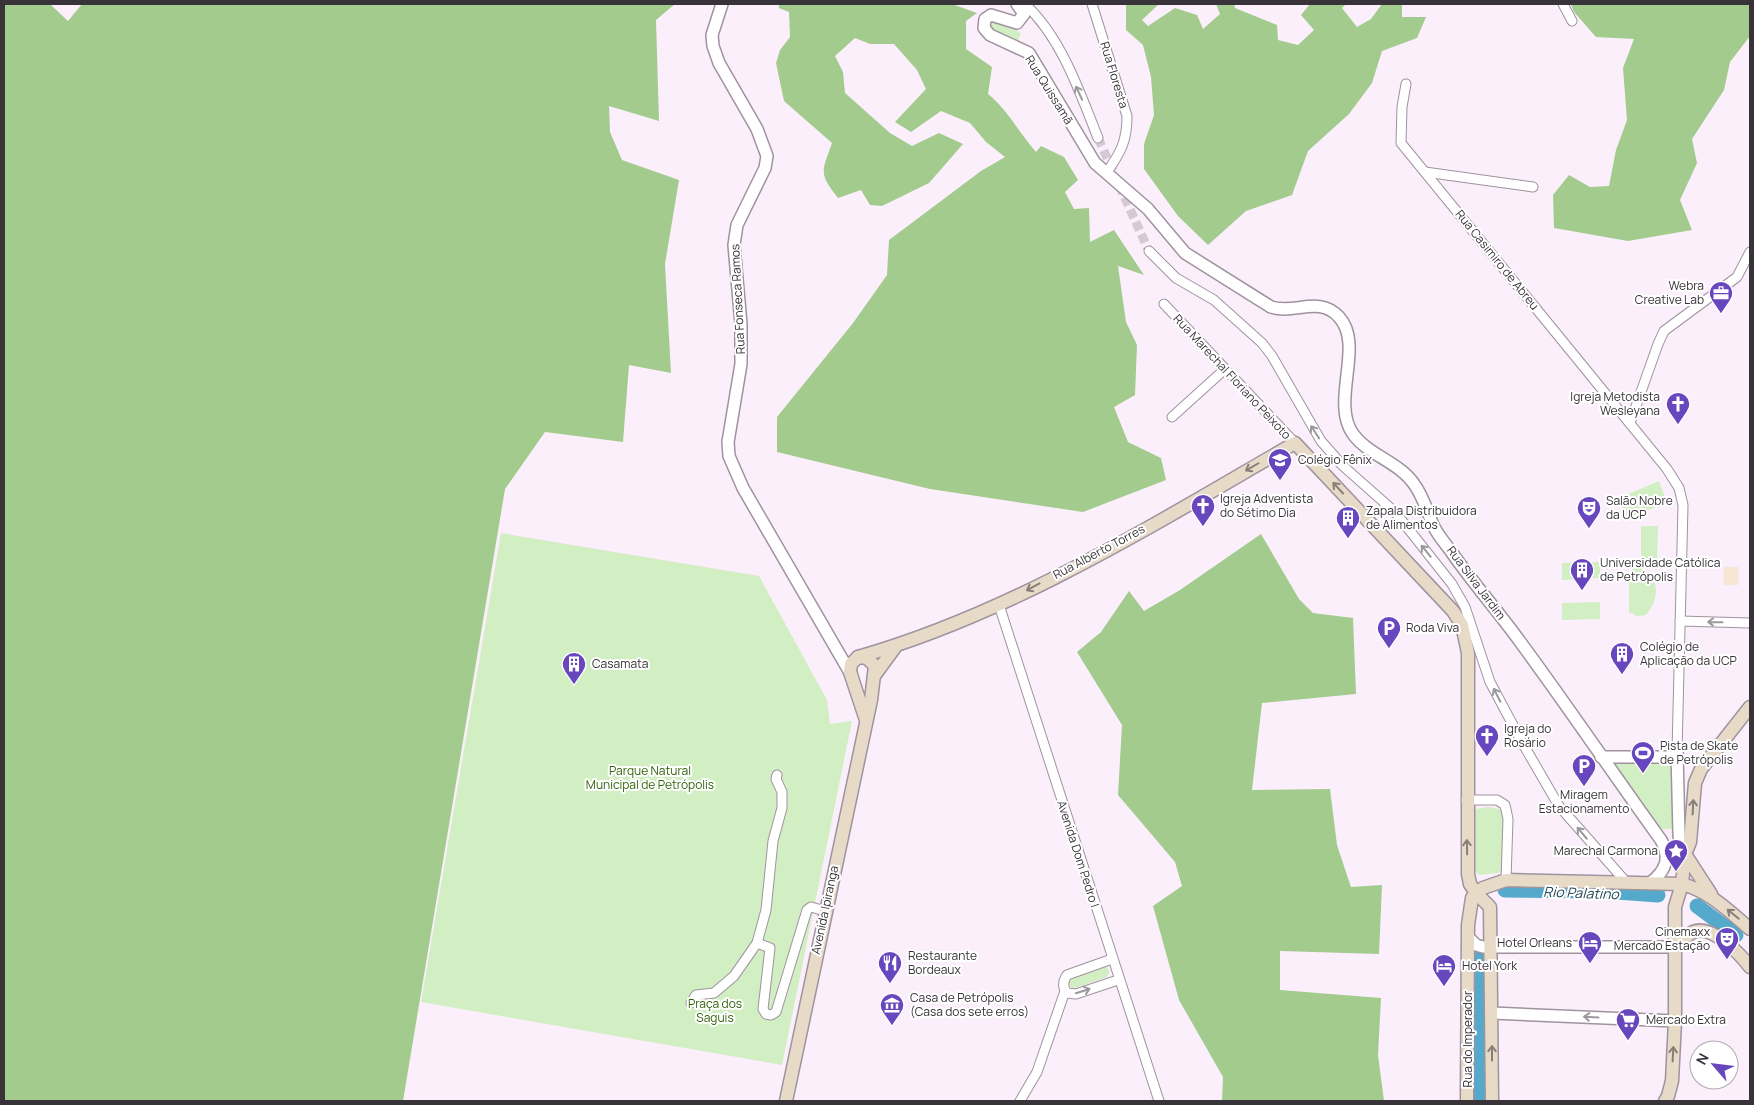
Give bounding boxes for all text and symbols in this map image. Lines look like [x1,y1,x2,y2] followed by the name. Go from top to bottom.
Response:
[1096,40,1133,110] street label: Rua Floresta
[1021,52,1077,128] street label: Rua Quissamã
[1074,86,1084,101] one-way arrow
[1452,206,1543,313] street label: Rua Casimiro de Abreu
[726,243,749,355] street label: Rua Fonseca Ramos
[1635,277,1704,308] place label: Webra Creative Lab
[1708,280,1734,314] office icon: Webra Creative Lab
[1170,310,1295,443] street label: Rua Marechal Floriano Peixoto
[1570,388,1660,419] place label: Igreja Metodista Wesleyana
[1665,391,1691,425] church icon: Igreja Metodista Wesleyana
[1310,425,1321,439] one-way arrow
[1267,447,1293,481] school or university icon: Colégio Fênix
[1298,451,1372,468] place label: Colégio Fênix
[1246,463,1260,473] one-way arrow
[1332,483,1344,495] one-way arrow
[1220,490,1313,521] place label: Igreja Adventista do Sétimo Dia
[1606,492,1673,523] place label: Salão Nobre da UCP
[1190,493,1216,527] church icon: Igreja Adventista do Sétimo Dia
[1576,495,1602,529] theatre icon: Salão Nobre da UCP
[1366,502,1477,533] place label: Zapala Distribuidora de Alimentos
[1335,505,1361,539] building icon: Zapala Distribuidora de Alimentos
[1050,520,1148,583] street label: Rua Alberto Torres
[1443,542,1510,623] street label: Rua Silva Jardim
[1420,545,1431,558] one-way arrow
[1600,554,1721,585] place label: Universidade Católica de Petrópolis
[1569,557,1595,591] building icon: Universidade Católica de Petrópolis
[1026,583,1041,592] one-way arrow
[1376,615,1402,649] parking icon: Roda Viva
[1708,617,1724,627] one-way arrow
[1406,619,1459,636] place label: Roda Viva
[1640,638,1737,669] place label: Colégio de Aplicação da UCP
[1609,641,1635,675] building icon: Colégio de Aplicação da UCP
[561,651,587,685] building icon: Casamata
[592,655,649,672] place label: Casamata
[1492,688,1501,703] one-way arrow
[1504,720,1551,751] place label: Igreja do Rosário
[1474,723,1500,757] church icon: Igreja do Rosário
[1660,737,1738,768] place label: Pista de Skate de Petrópolis
[1630,740,1656,774] sports icon: Pista de Skate de Petrópolis
[1571,753,1597,787] parking icon: Miragem Estacionamento
[586,762,714,793] park label: Parque Natural Municipal de Petrópolis
[1539,786,1629,817] place label: Miragem Estacionamento
[1053,798,1104,909] street label: Avenida Dom Pedro I
[1688,799,1698,816] one-way arrow
[1576,826,1588,839] one-way arrow
[1663,838,1689,872] place icon: Marechal Carmona
[1462,839,1472,855] one-way arrow
[1554,842,1658,859] place label: Marechal Carmona
[807,864,842,956] street label: Avenida Ipiranga
[1543,882,1620,903] water label: Rio Palatino
[1726,909,1739,920] one-way arrow
[1614,923,1711,954] place label: Cinemaxx Mercado Estação
[1714,926,1740,960] theatre icon: Cinemaxx Mercado Estação
[1577,930,1603,964] hotel icon: Hotel Orleans
[1497,934,1572,951] place label: Hotel Orleans
[908,947,977,978] place label: Restaurante Bordeaux
[877,950,903,984] restaurant icon: Restaurante Bordeaux
[1431,953,1457,987] hotel icon: Hotel York
[1462,957,1518,974] place label: Hotel York
[1075,986,1091,996] one-way arrow
[910,989,1029,1020] place label: Casa de Petrópolis (Casa dos sete erros)
[1459,990,1476,1087] street label: Rua do Imperador
[879,992,905,1026] museum icon: Casa de Petrópolis (Casa dos sete erros)
[688,995,742,1026] park label: Praça dos Saguis
[1615,1007,1641,1041] supermarket icon: Mercado Extra
[1646,1011,1726,1028] place label: Mercado Extra
[1584,1012,1600,1021] one-way arrow
[1689,1040,1739,1090] north arrow
[1487,1045,1497,1061] one-way arrow
[1669,1046,1678,1062] one-way arrow
[1691,1050,1713,1068] text: N

